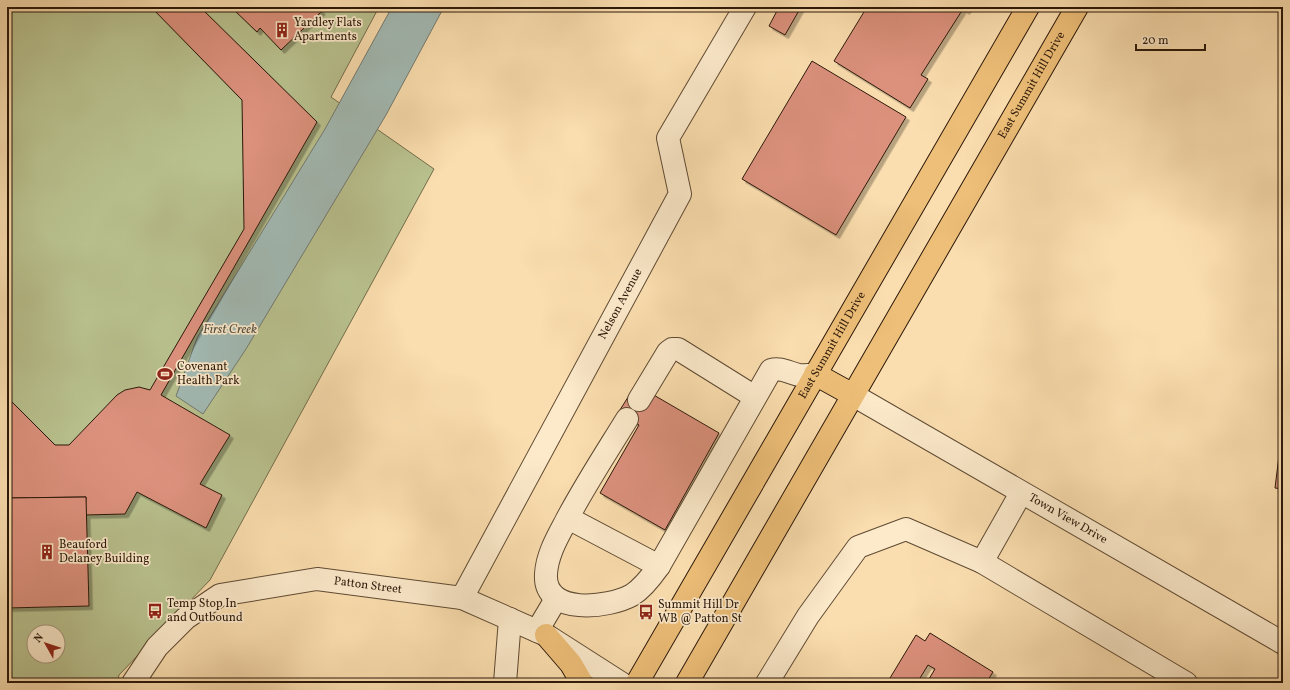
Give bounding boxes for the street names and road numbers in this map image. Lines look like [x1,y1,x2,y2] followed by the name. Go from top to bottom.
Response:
[995,28,1069,142] street label: East Summit Hill Drive
[595,265,646,342] street label: Nelson Avenue
[795,289,870,402] street label: East Summit Hill Drive
[1026,490,1110,548] street label: Town View Drive
[333,573,403,598] street label: Patton Street

